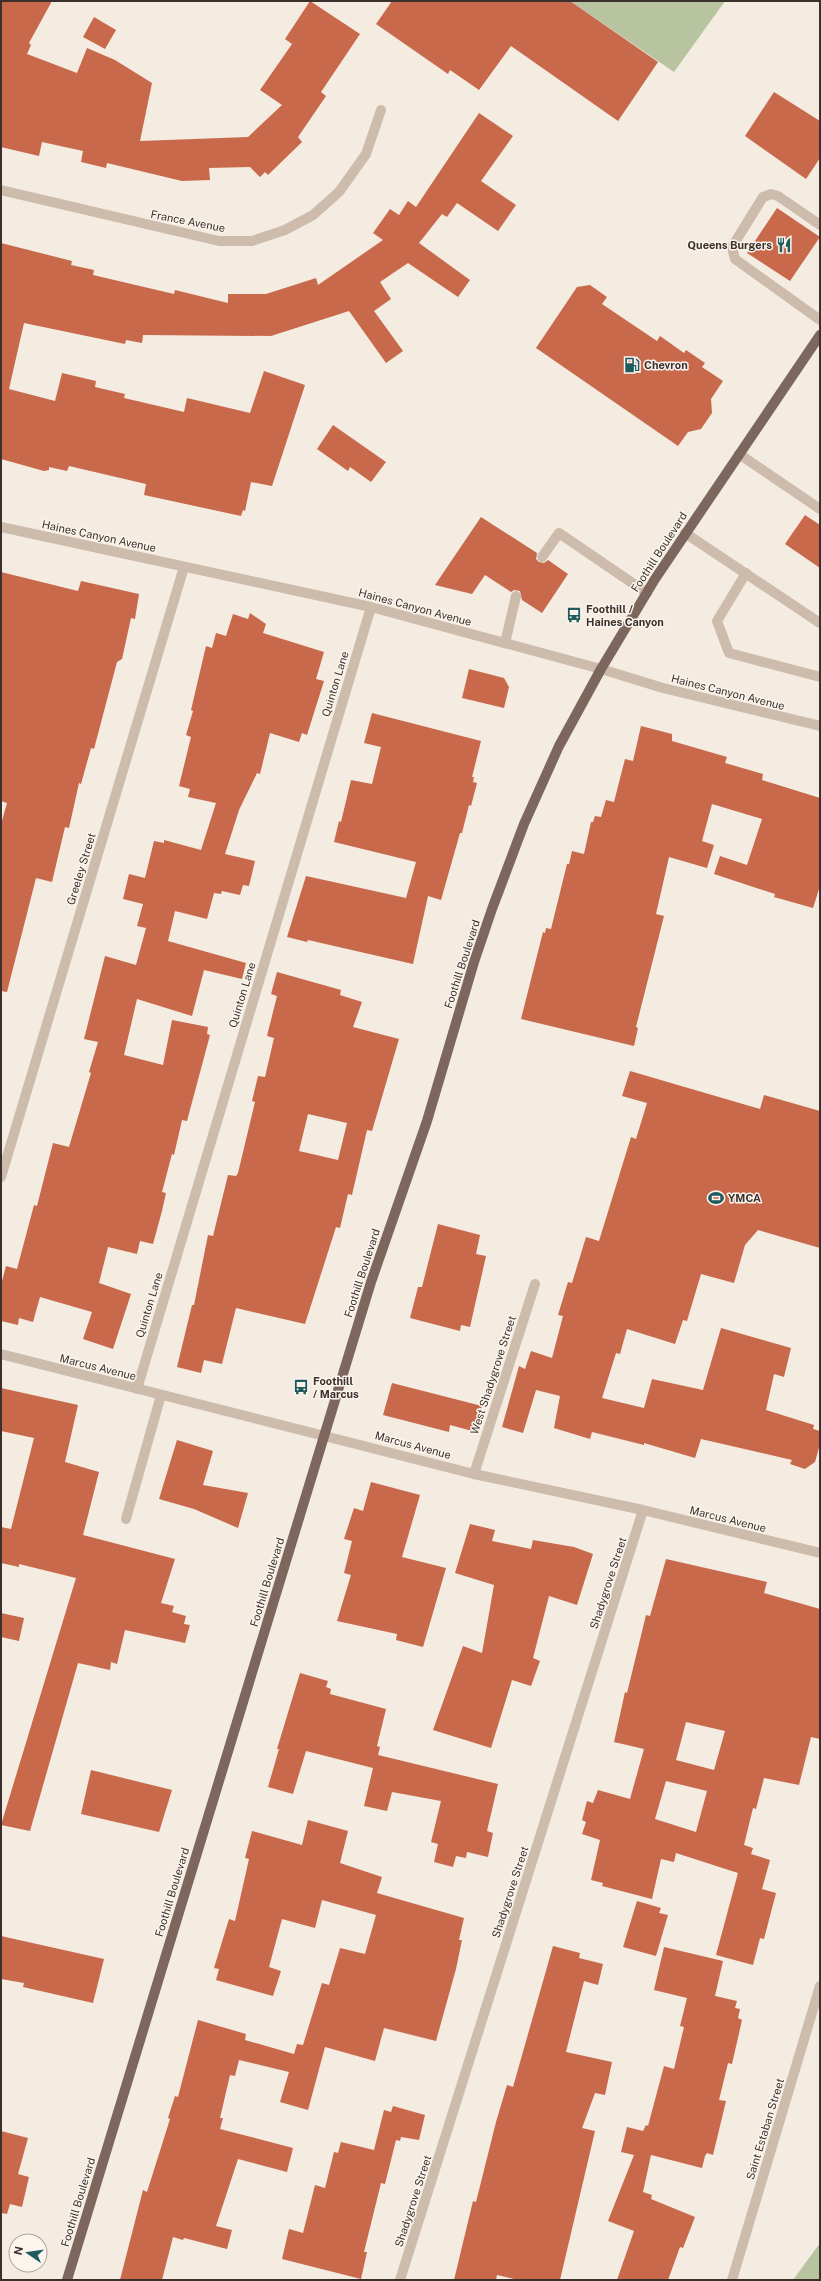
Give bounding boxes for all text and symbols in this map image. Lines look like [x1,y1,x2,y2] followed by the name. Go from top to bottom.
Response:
[150,208,226,234] street label: France Avenue
[775,236,793,254] restaurant icon: Queens Burgers
[688,239,772,251] place label: Queens Burgers
[623,356,641,374] fuel station icon: Chevron
[644,359,688,371] place label: Chevron
[629,510,689,594] street label: Foothill Boulevard
[41,518,157,554] street label: Haines Canyon Avenue
[357,586,473,628] street label: Haines Canyon Avenue
[586,603,664,628] place label: Foothill / Haines Canyon
[565,606,583,624] bus stop icon: Foothill / Haines Canyon
[319,650,351,718] street label: Quinton Lane
[670,672,786,712] street label: Haines Canyon Avenue
[64,832,98,906] street label: Greeley Street
[442,918,482,1010] street label: Foothill Boulevard
[226,961,258,1029] street label: Quinton Lane
[707,1189,725,1207] sports icon: YMCA
[728,1192,761,1204] place label: YMCA
[342,1227,382,1319] street label: Foothill Boulevard
[133,1271,165,1339] street label: Quinton Lane
[468,1314,518,1436] street label: West Shadygrove Street
[59,1352,137,1382] street label: Marcus Avenue
[313,1375,359,1400] place label: Foothill / Marcus
[292,1378,310,1396] bus stop icon: Foothill / Marcus
[374,1429,452,1461] street label: Marcus Avenue
[689,1504,767,1534] street label: Marcus Avenue
[248,1536,286,1628] street label: Foothill Boulevard
[588,1536,628,1630] street label: Shadygrove Street
[490,1845,530,1939] street label: Shadygrove Street
[153,1846,191,1938] street label: Foothill Boulevard
[744,2077,786,2181] street label: Saint Estaban Street
[393,2154,433,2248] street label: Shadygrove Street
[59,2156,97,2248] street label: Foothill Boulevard
[8,2233,48,2273] north arrow
[11,2245,25,2256] text: N

